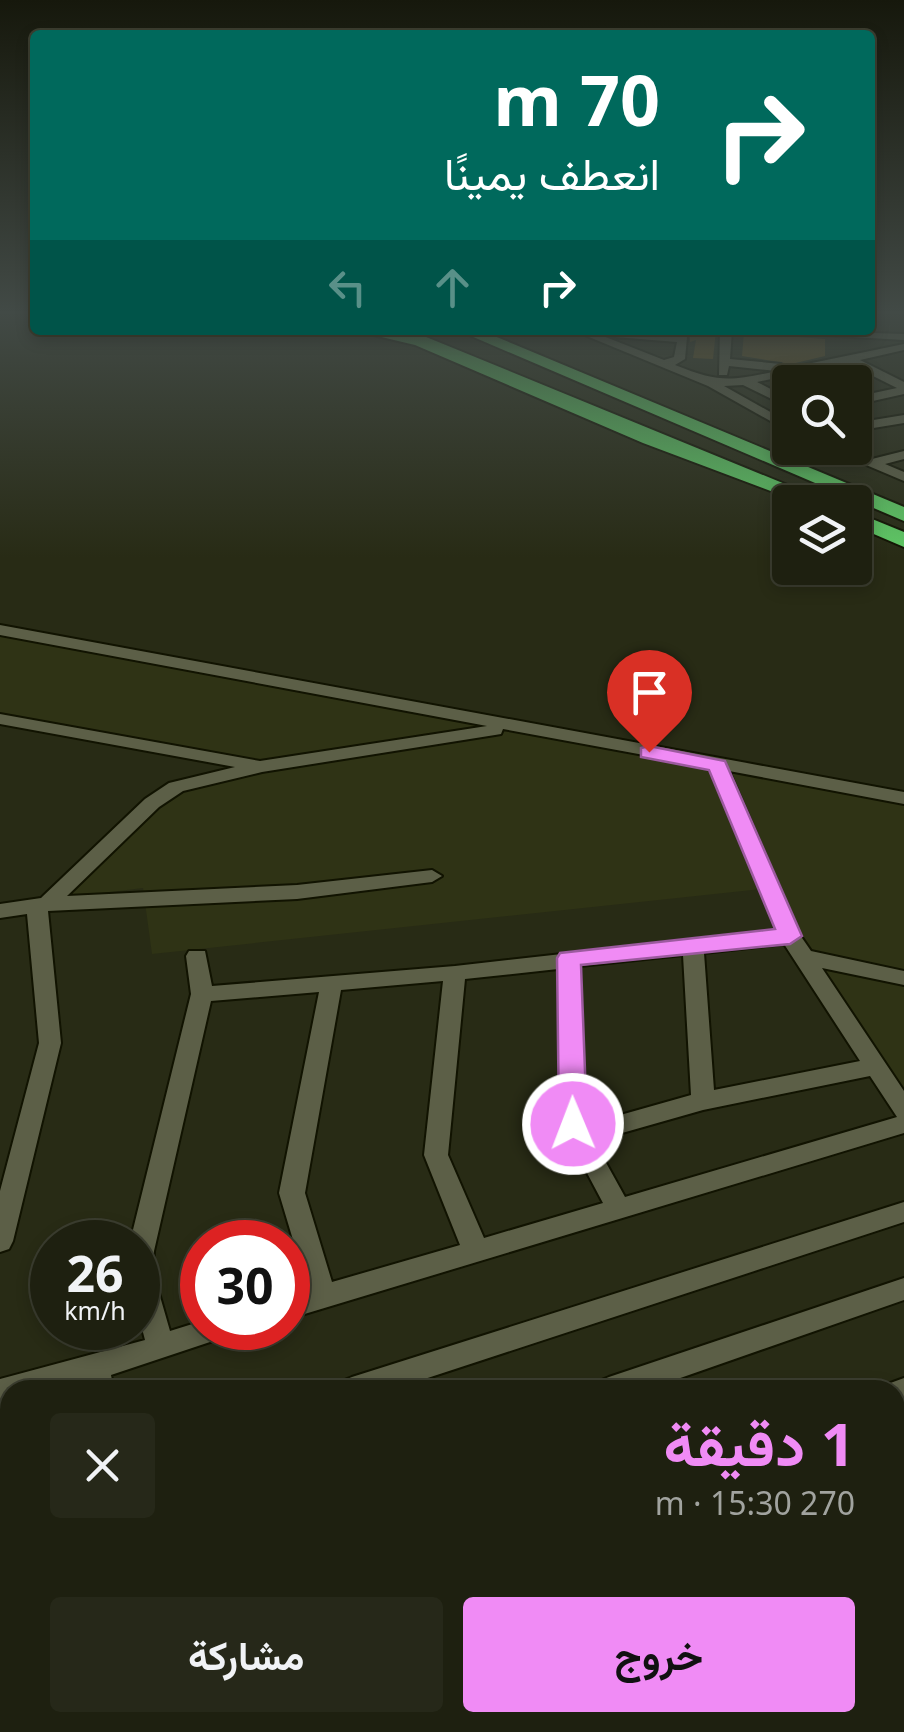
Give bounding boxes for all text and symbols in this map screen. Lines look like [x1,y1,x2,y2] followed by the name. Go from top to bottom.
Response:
[493,51,660,147] text: 70 m
[695,70,825,200] icon: right
[444,142,660,203] text: انعطف يمينًا
[320,260,375,315] icon: left
[425,260,480,315] icon: ahead
[530,260,585,315] icon: right
[772,365,872,585] map controls
[772,365,872,465] button: search
[772,485,872,585] button: layers
[607,650,692,753] pin
[622,665,677,720] icon: arrive
[521,1072,625,1176] position arrow
[180,1220,310,1350] speed limit sign: 30
[66,1239,124,1307] text: 26
[64,1293,126,1327] text: km/h
[664,1402,855,1484] text: 1 دقيقة
[50,1413,155,1518] button: close
[655,1481,855,1524] text: 270 m · 15:30
[50,1597,443,1712] button: مشاركة
[463,1597,855,1712] button: خروج

